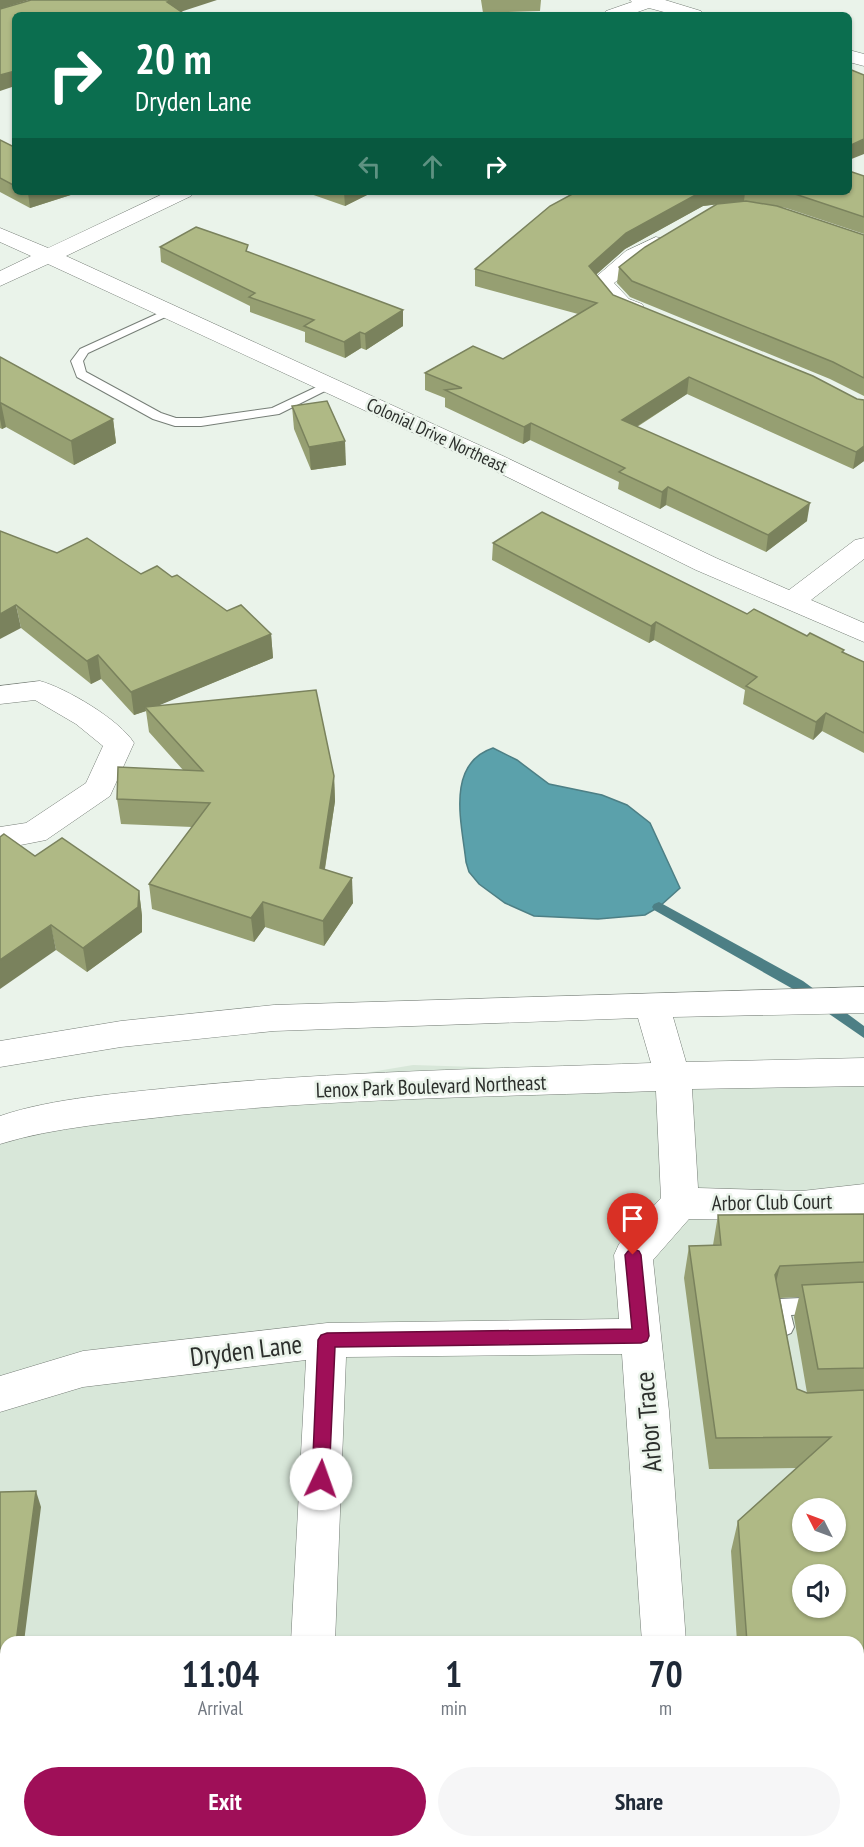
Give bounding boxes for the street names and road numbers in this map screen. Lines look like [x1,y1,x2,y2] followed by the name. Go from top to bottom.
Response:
[363,392,511,478] street label: Colonial Drive Northeast
[315,1068,547,1104] street label: Lenox Park Boulevard Northeast
[712,1187,833,1217] street label: Arbor Club Court
[188,1327,304,1373] street label: Dryden Lane
[627,1371,669,1473] street label: Arbor Trace

